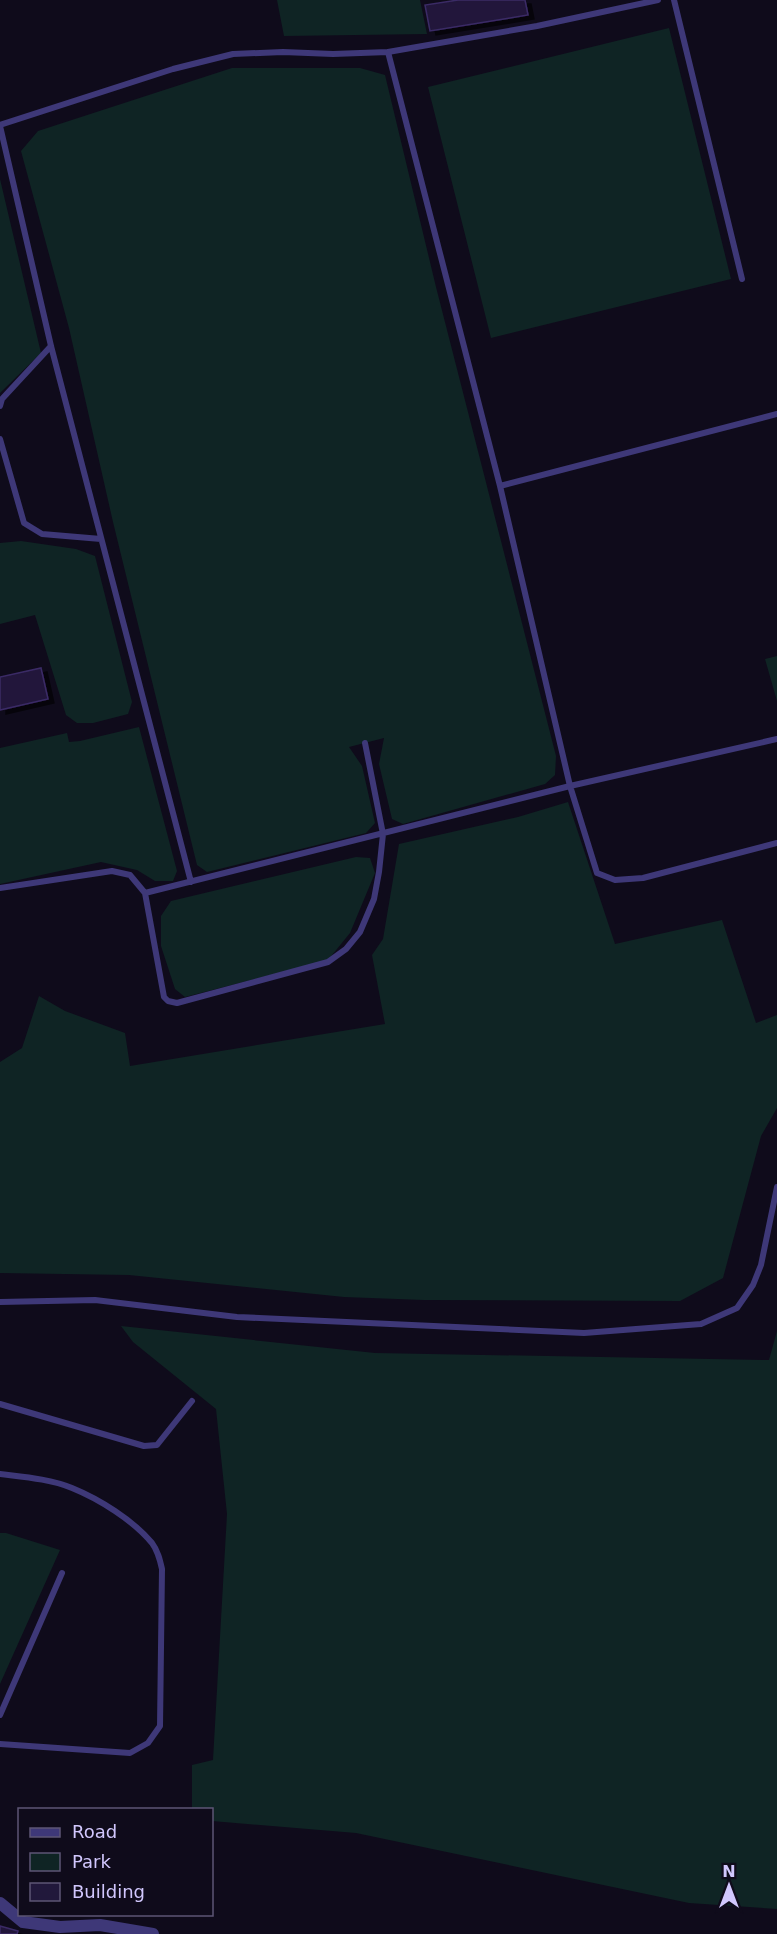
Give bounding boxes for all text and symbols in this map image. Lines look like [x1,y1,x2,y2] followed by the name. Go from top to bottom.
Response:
[18,1808,213,1916] legend
[72,1821,117,1842] text: Road
[72,1851,111,1872] text: Park
[699,1856,759,1916] north arrow
[722,1862,736,1881] text: N
[72,1881,145,1902] text: Building

